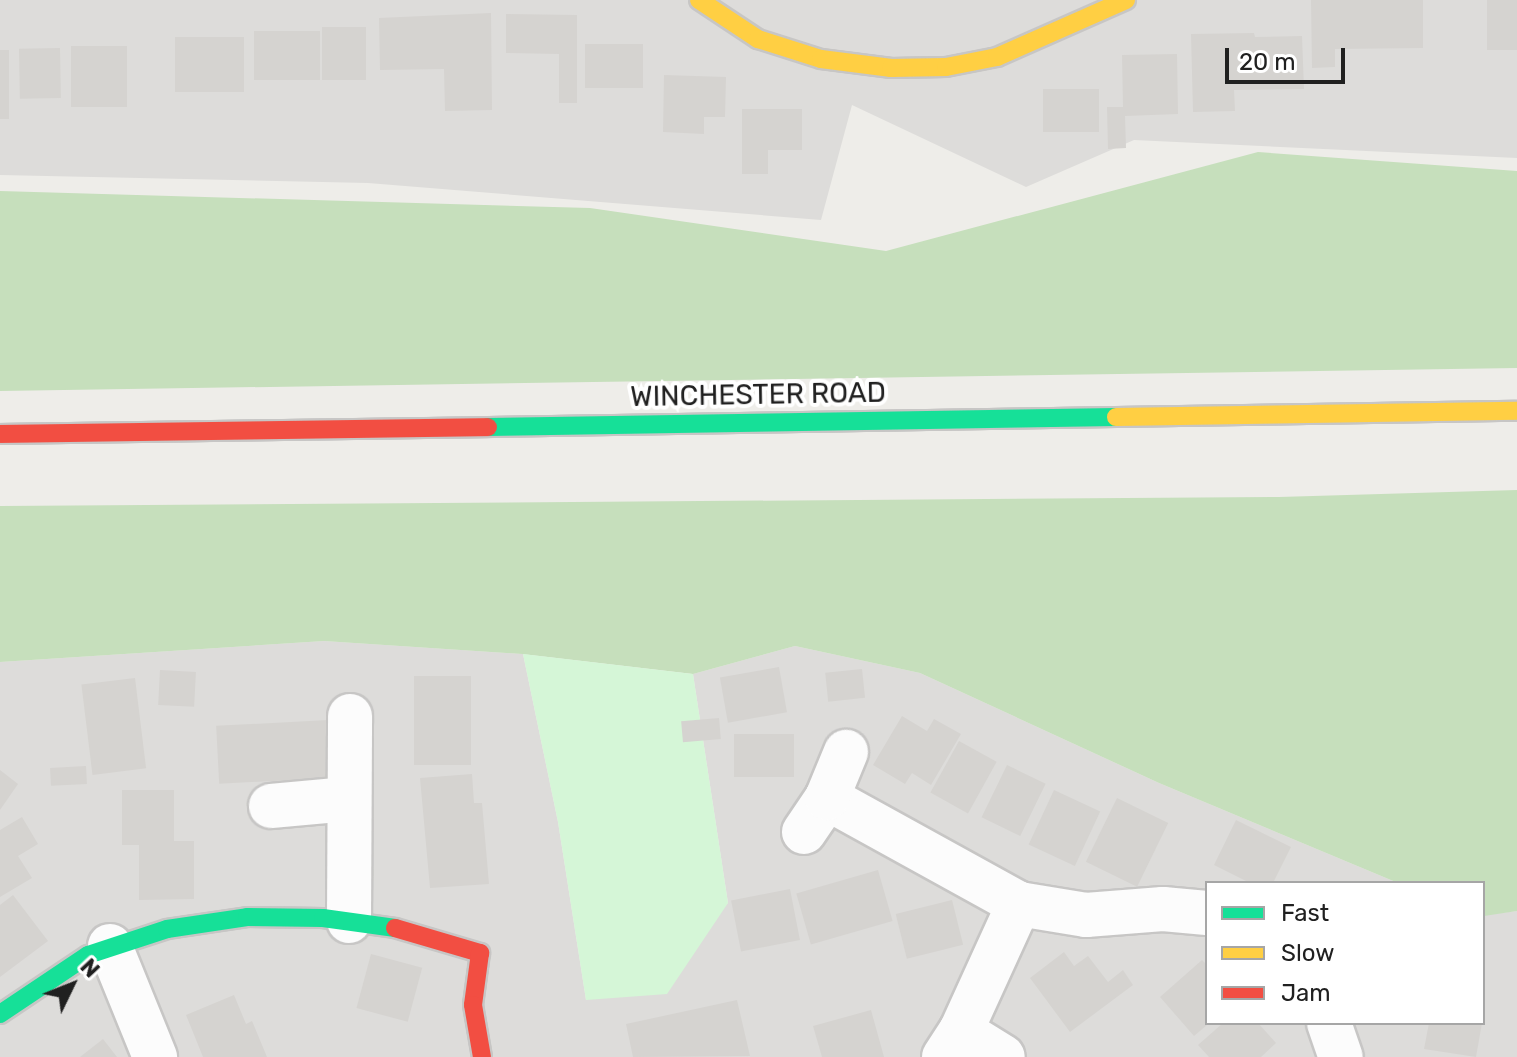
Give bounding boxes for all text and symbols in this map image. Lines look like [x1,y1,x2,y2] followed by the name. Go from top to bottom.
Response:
[1229,32,1349,82] scale bar
[1239,48,1296,76] text: 20 m
[630,376,886,414] street label: WINCHESTER ROAD
[1205,881,1485,1025] legend
[1281,899,1329,927] text: Fast
[1281,939,1334,967] text: Slow
[32,945,112,1025] north arrow
[75,953,105,983] text: N
[1281,979,1331,1007] text: Jam

